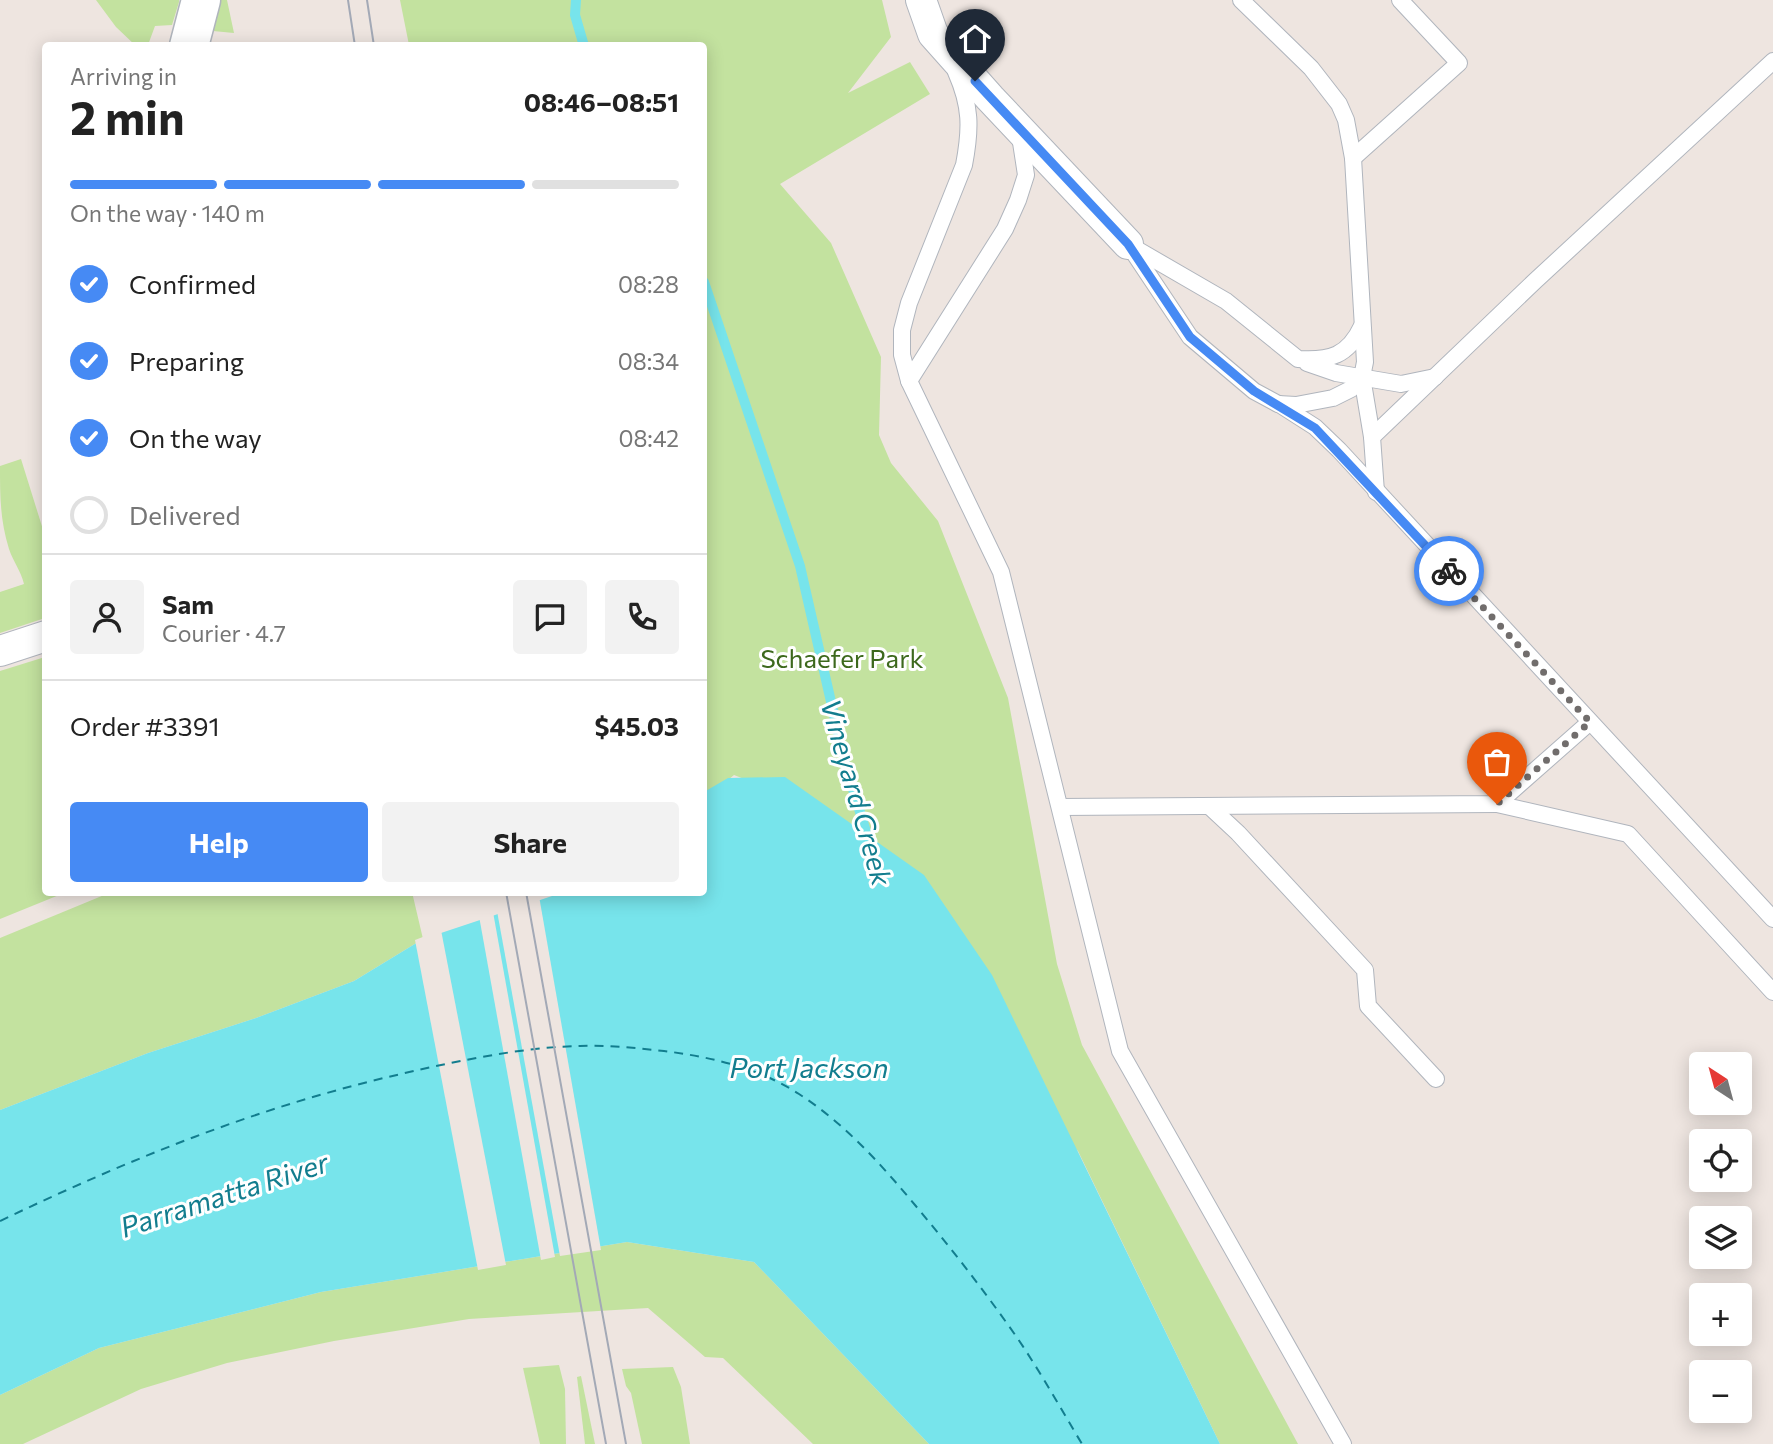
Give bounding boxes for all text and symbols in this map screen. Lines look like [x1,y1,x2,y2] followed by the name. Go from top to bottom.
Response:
[945,9,1005,81] pin
[956,20,994,58] icon: home
[70,62,177,90] text: Arriving in
[524,86,679,117] text: 08:46–08:51
[70,88,185,144] text: 2 min
[70,199,265,227] text: On the way · 140 m
[70,265,108,303] icon: check
[129,268,256,299] text: Confirmed
[618,270,679,298] text: 08:28
[70,342,108,380] icon: check
[129,345,244,376] text: Preparing
[618,347,679,375] text: 08:34
[70,419,108,457] icon: check
[129,422,262,453] text: On the way
[618,424,679,452] text: 08:42
[129,499,240,530] text: Delivered
[1414,536,1484,606] courier
[1430,552,1468,590] icon: bike
[70,580,144,654] button: person
[513,580,587,654] button: chat
[605,580,679,654] button: phone
[162,588,214,619] text: Sam
[162,619,286,647] text: Courier · 4.7
[760,642,924,673] park label: Schaefer Park
[814,695,900,890] water label: Vineyard Creek
[70,710,220,741] text: Order #3391
[595,710,679,741] text: $45.03
[1467,732,1527,804] pin
[1478,743,1516,781] icon: bag
[70,802,368,882] button: Help
[382,802,679,882] button: Share
[729,1050,889,1084] water label: Port Jackson
[1689,1052,1752,1115] north arrow
[1689,1052,1752,1423] map controls
[1689,1129,1752,1192] button: locate
[116,1144,333,1244] water label: Parramatta River
[1689,1206,1752,1269] button: layers
[1689,1283,1752,1346] button: +
[1689,1360,1752,1423] button: −

